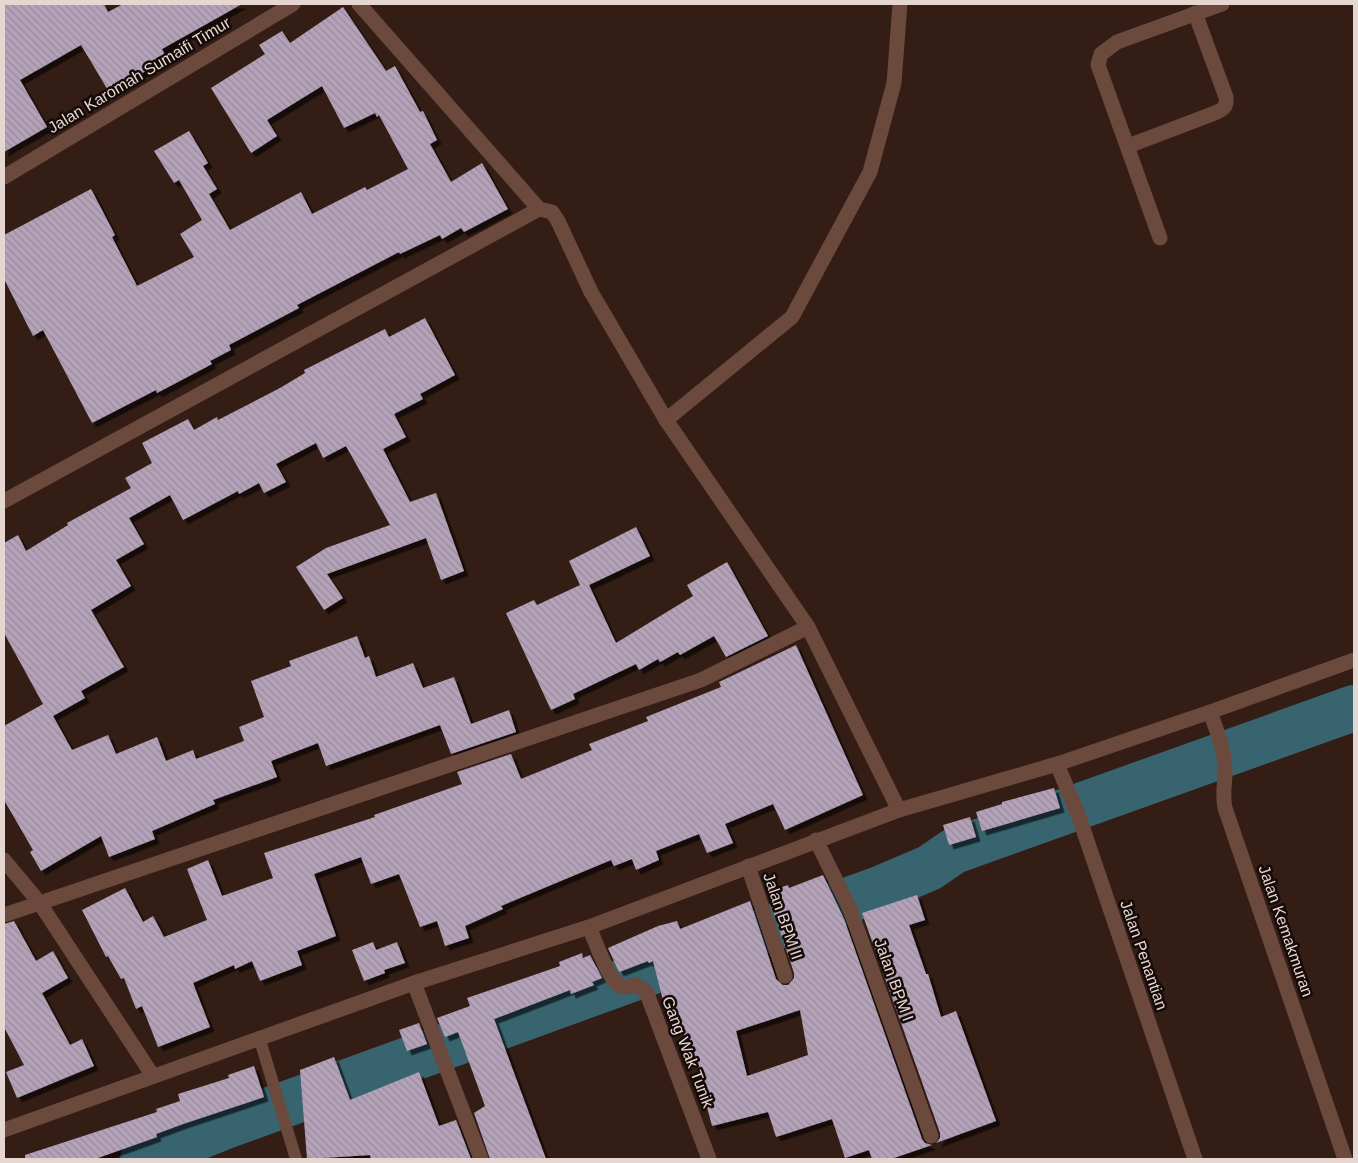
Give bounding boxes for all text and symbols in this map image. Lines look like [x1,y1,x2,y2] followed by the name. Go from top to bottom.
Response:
[45,13,234,136] street label: Jalan Karomah Sumaifi Timur
[1256,863,1316,999] street label: Jalan Kemakmuran
[760,870,806,962] street label: Jalan BPM II
[1117,898,1171,1012] street label: Jalan Penantian
[871,937,917,1023] street label: Jalan BPM I
[659,994,717,1111] street label: Gang Wak Tunik

